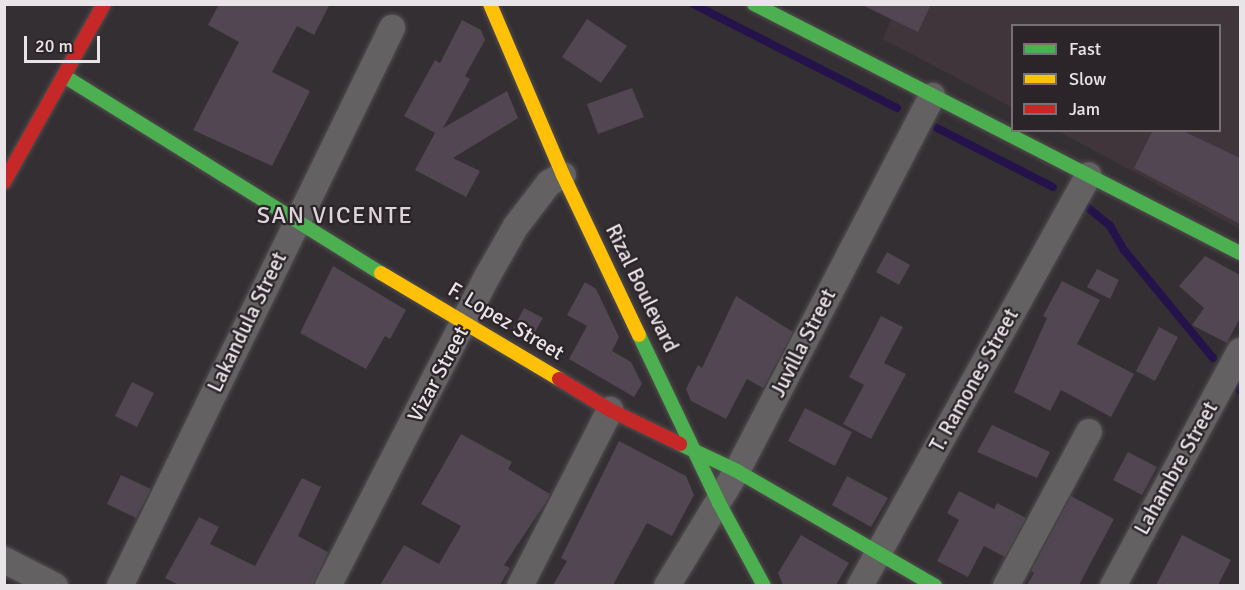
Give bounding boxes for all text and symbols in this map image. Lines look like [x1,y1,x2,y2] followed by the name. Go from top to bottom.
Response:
[27,24,104,62] scale bar
[1011,24,1221,132] legend
[35,35,73,57] text: 20 m
[1069,38,1101,60] text: Fast
[1069,68,1106,90] text: Slow
[1069,98,1100,120] text: Jam
[257,202,413,230] district label: SAN VICENTE
[600,220,684,356] street label: Rizal Boulevard
[202,248,292,396] street label: Lakandula Street
[443,277,569,365] street label: F. Lopez Street
[765,285,841,401] street label: Juvilla Street
[924,304,1024,456] street label: T. Ramones Street
[402,322,474,426] street label: Vizar Street
[1129,397,1223,539] street label: Lahambre Street

